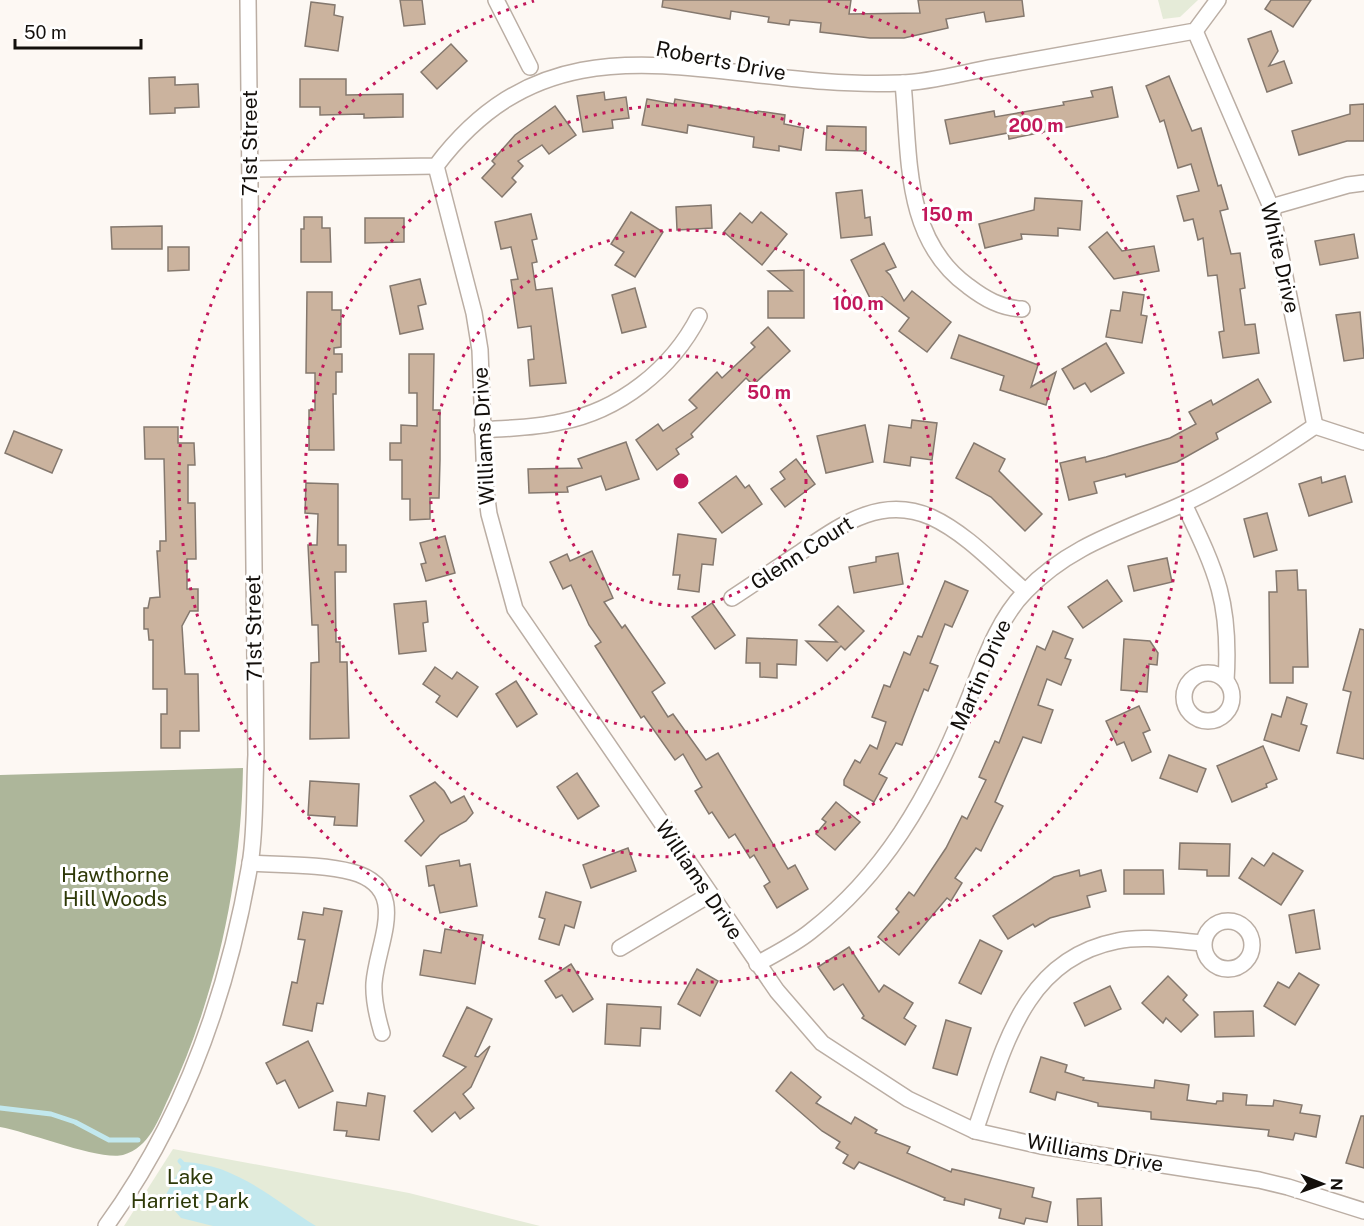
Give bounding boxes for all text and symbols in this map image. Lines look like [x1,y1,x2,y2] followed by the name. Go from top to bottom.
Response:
[15,12,141,50] scale bar
[24,22,67,43] text: 50 m
[654,36,788,85] street label: Roberts Drive
[237,90,262,196] street label: 71st Street
[1009,115,1063,136] text: 200 m
[1256,200,1305,315] street label: White Drive
[921,204,973,225] text: 150 m
[832,293,884,314] text: 100 m
[467,366,500,506] street label: Williams Drive
[747,382,791,403] text: 50 m
[671,471,691,491] centre of rings
[746,510,858,595] street label: Glenn Court
[240,575,267,682] street label: 71st Street
[945,615,1016,734] street label: Martin Drive
[650,815,748,944] street label: Williams Drive
[61,862,169,911] park label: Hawthorne Hill Woods
[1025,1128,1165,1177] street label: Williams Drive
[1292,1154,1352,1214] north arrow
[131,1164,250,1213] park label: Lake Harriet Park
[1327,1178,1346,1191] text: N

